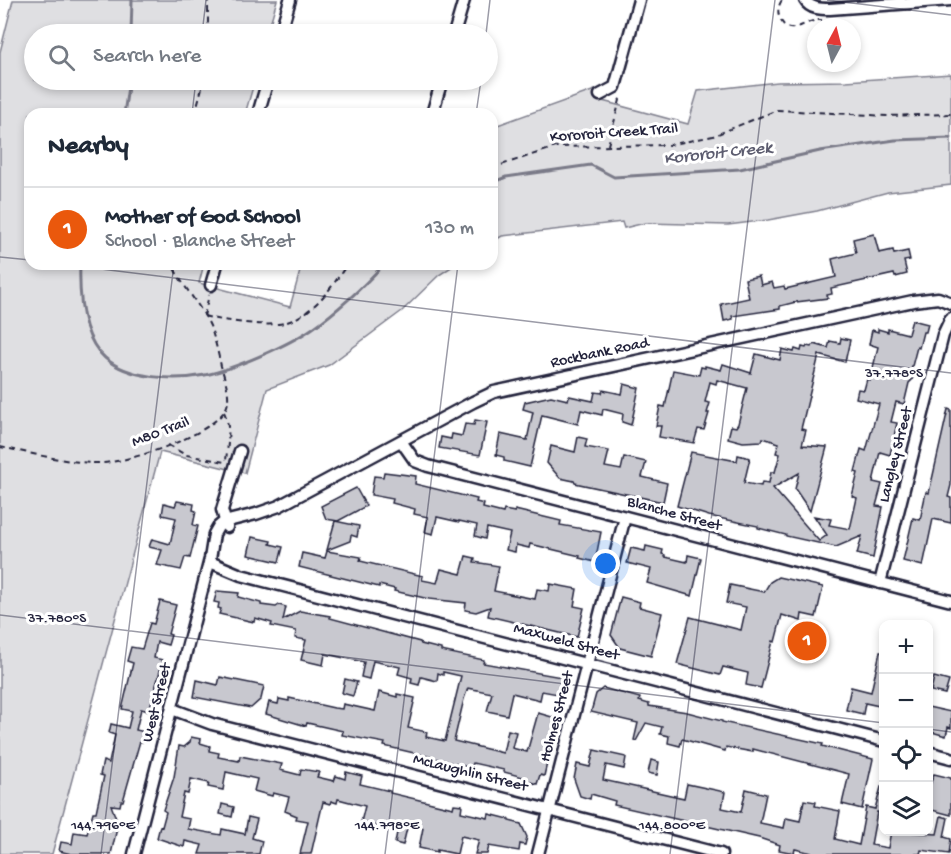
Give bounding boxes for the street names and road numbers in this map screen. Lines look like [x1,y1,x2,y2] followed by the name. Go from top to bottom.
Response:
[549,120,679,148] street label: Kororoit Creek Trail
[549,334,652,374] street label: Rockbank Road
[876,404,918,505] street label: Langley Street
[129,413,193,453] street label: M80 Trail
[624,493,725,537] street label: Blanche Street
[511,620,622,667] street label: Maxweld Street
[139,660,177,744] street label: West Street
[537,668,580,764] street label: Holmes Street
[411,751,531,798] street label: McLaughlin Street

